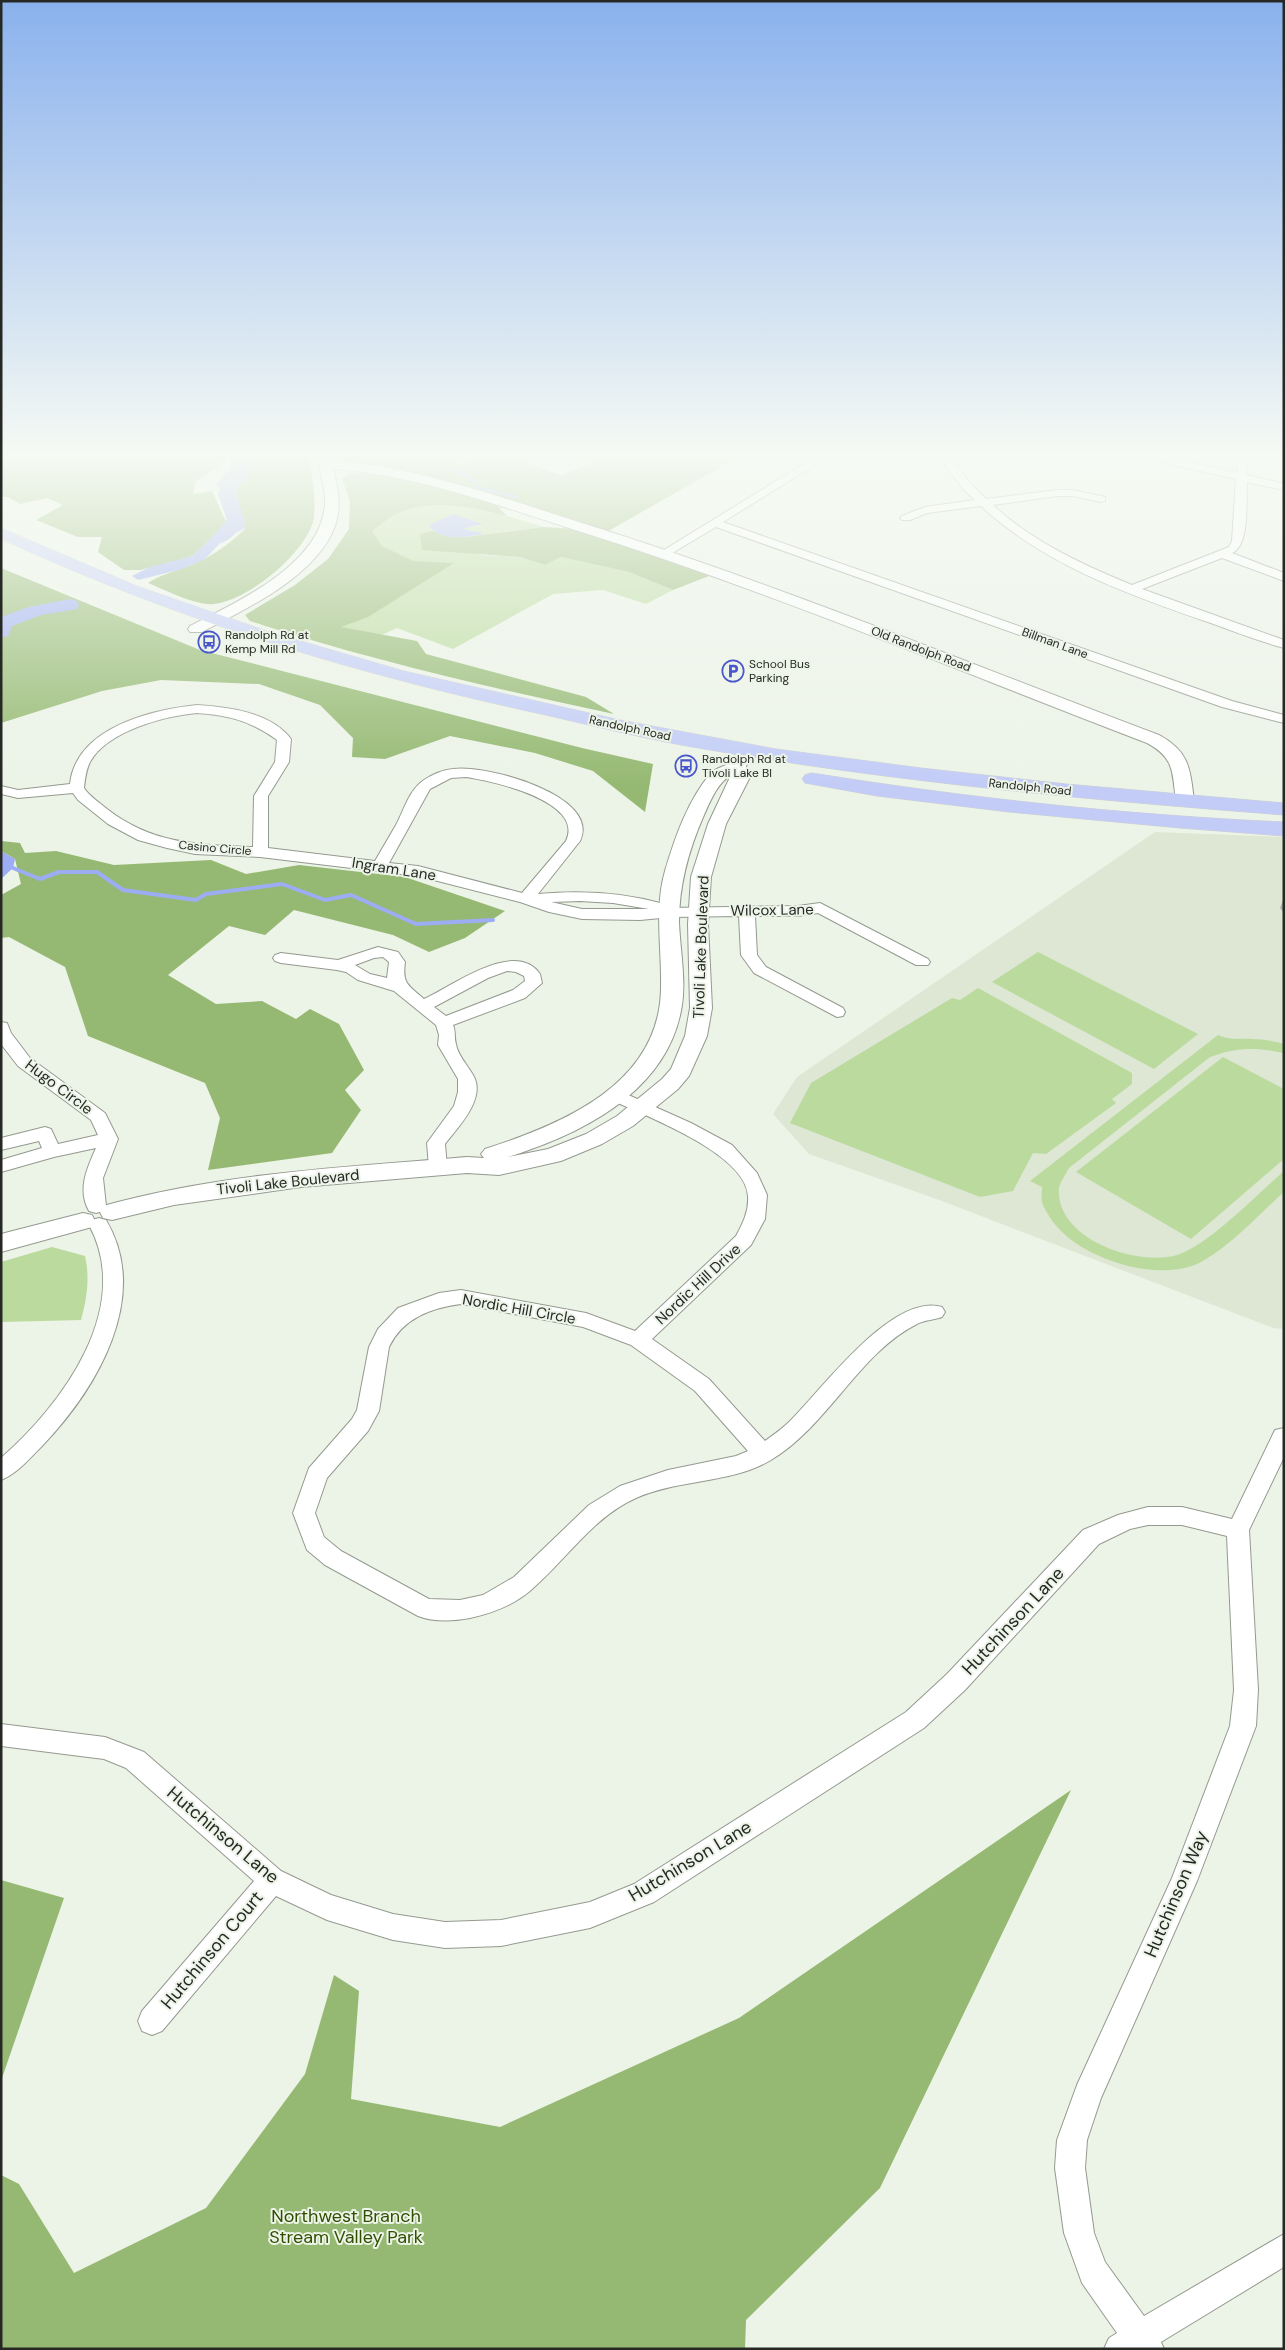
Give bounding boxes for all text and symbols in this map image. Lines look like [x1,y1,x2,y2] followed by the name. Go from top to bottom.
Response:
[869,623,973,675] street label: Old Randolph Road
[1020,624,1090,662] street label: Billman Lane
[225,627,309,657] place label: Randolph Rd at Kemp Mill Rd
[197,630,221,654] bus stop icon: Randolph Rd at Kemp Mill Rd
[749,656,810,686] place label: School Bus Parking
[721,659,745,683] parking icon: School Bus Parking
[588,712,672,744] street label: Randolph Road
[702,751,786,781] place label: Randolph Rd at Tivoli Lake Bl
[674,754,698,778] bus stop icon: Randolph Rd at Tivoli Lake Bl
[988,775,1072,799] street label: Randolph Road
[178,837,252,859] street label: Casino Circle
[351,852,437,886] street label: Ingram Lane
[689,875,713,1019] street label: Tivoli Lake Boulevard
[730,899,814,921] street label: Wilcox Lane
[21,1055,97,1119] street label: Hugo Circle
[216,1165,360,1199] street label: Tivoli Lake Boulevard
[651,1239,745,1329] street label: Nordic Hill Drive
[461,1289,577,1329] street label: Nordic Hill Circle
[957,1562,1069,1680] street label: Hutchinson Lane
[162,1781,284,1889] street label: Hutchinson Lane
[624,1815,756,1907] street label: Hutchinson Lane
[1138,1827,1214,1961] street label: Hutchinson Way
[156,1886,268,2014] street label: Hutchinson Court
[269,2204,423,2249] park label: Northwest Branch Stream Valley Park

